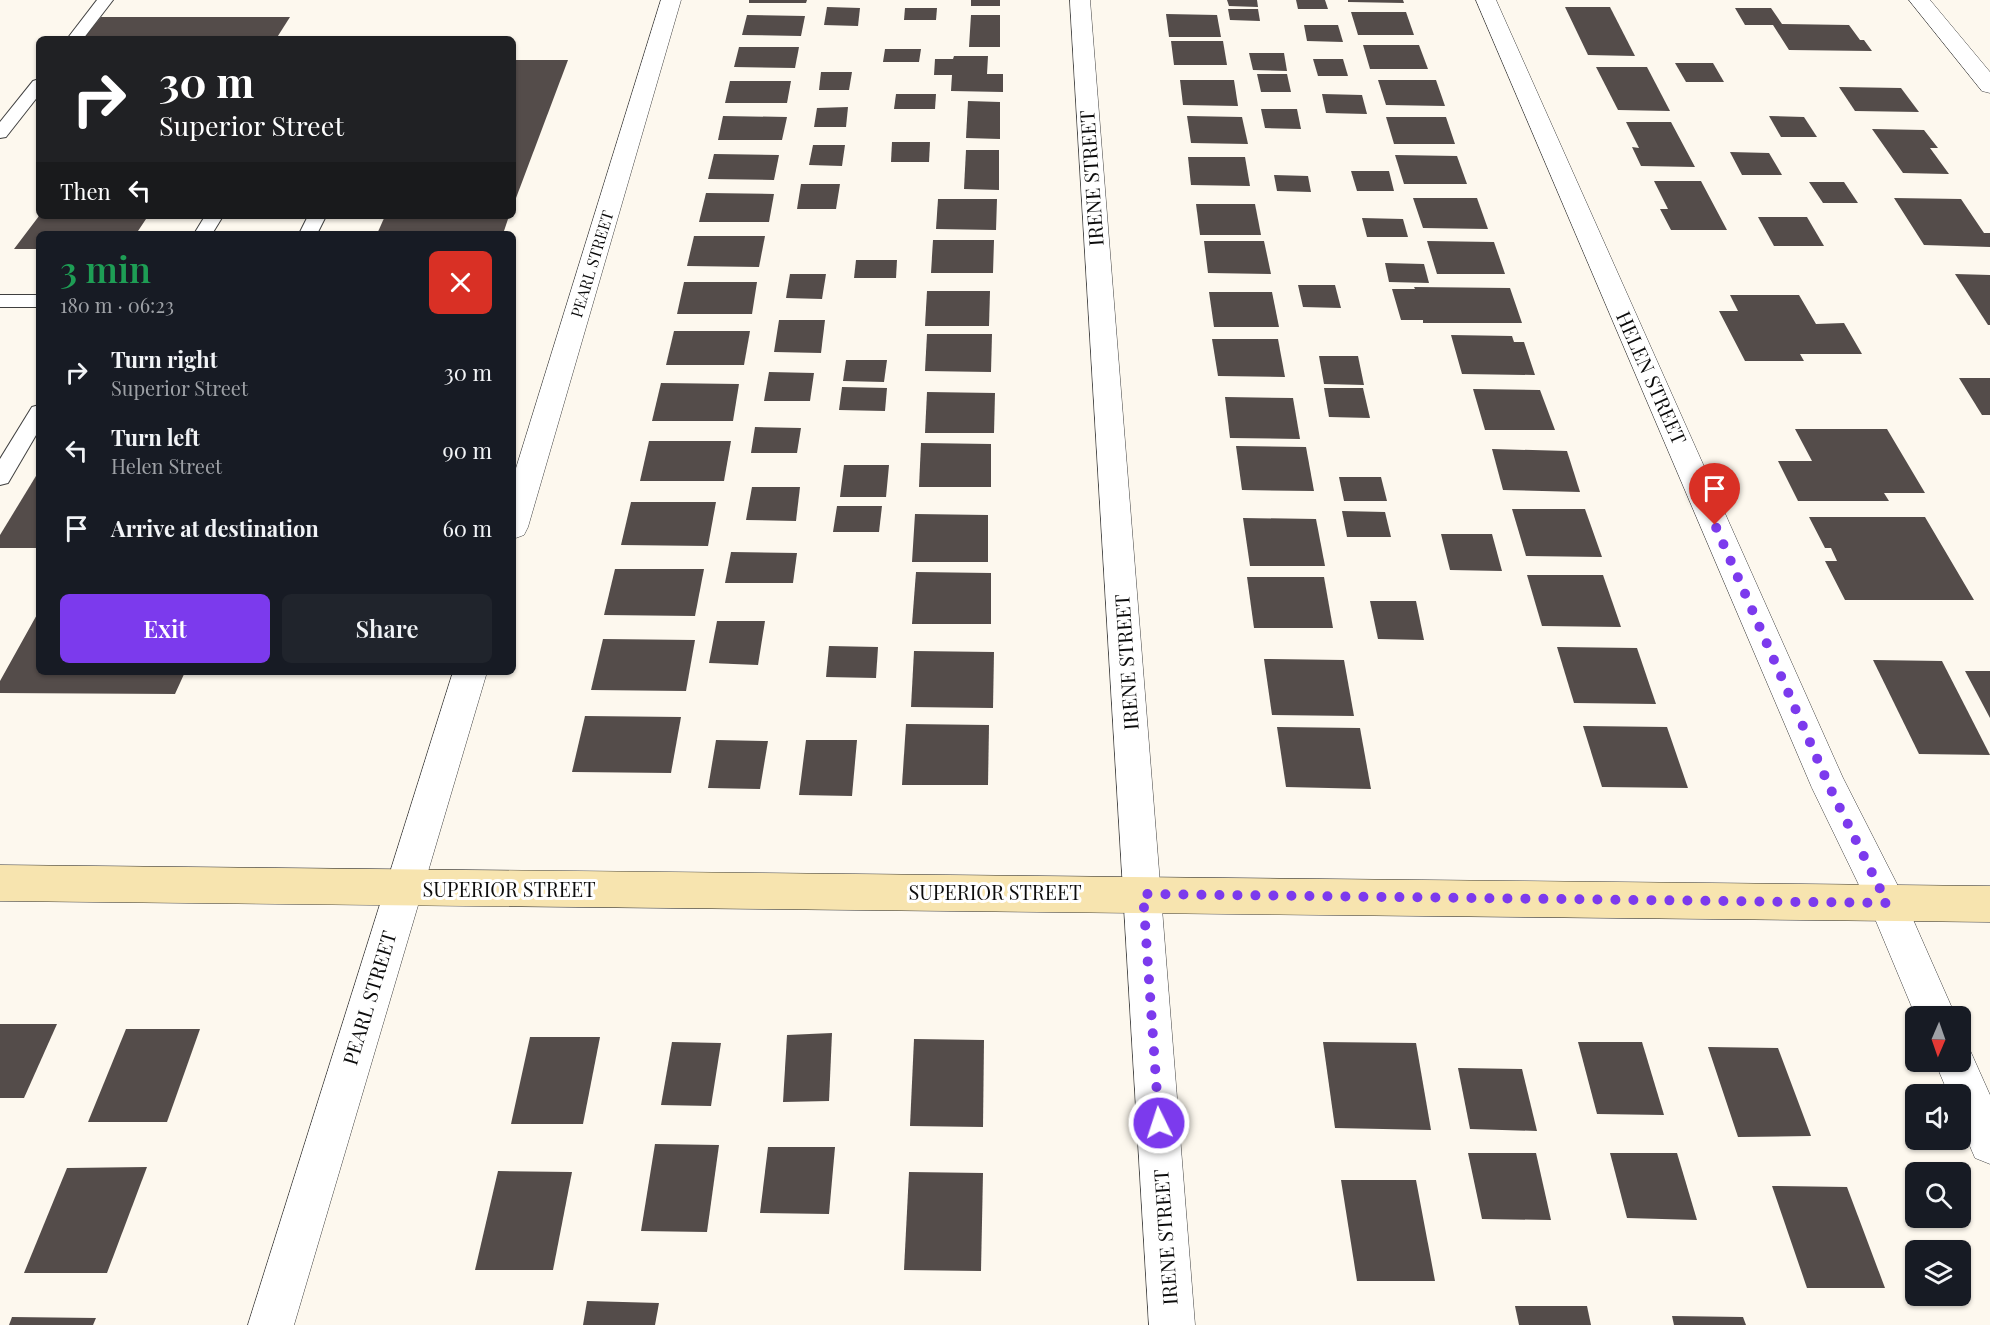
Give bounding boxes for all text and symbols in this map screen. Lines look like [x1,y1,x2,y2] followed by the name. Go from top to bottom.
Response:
[159,53,254,109] text: 30 m
[60,60,138,138] icon: right
[159,107,344,143] text: Superior Street
[1072,109,1109,247] street label: IRENE STREET
[123,174,156,207] icon: left
[60,176,111,206] text: Then
[565,208,618,320] street label: PEARL STREET
[60,244,151,292] text: 3 min
[429,251,492,314] button: close
[60,291,174,318] text: 180 m · 06:23
[1611,306,1694,448] street label: HELEN STREET
[111,344,217,374] text: Turn right
[60,356,93,389] icon: right
[444,357,492,387] text: 30 m
[111,374,248,401] text: Superior Street
[111,422,200,452] text: Turn left
[60,434,93,467] icon: left
[443,435,492,465] text: 90 m
[111,452,222,479] text: Helen Street
[1689,463,1740,525] pin
[1698,472,1731,505] icon: arrive
[60,512,93,545] icon: arrive
[111,513,319,543] text: Arrive at destination
[442,513,492,543] text: 60 m
[1107,593,1144,731] street label: IRENE STREET
[60,594,270,663] button: Exit
[282,594,492,663] button: Share
[422,875,596,902] street label: SUPERIOR STREET
[908,878,1082,905] street label: SUPERIOR STREET
[335,927,402,1068] street label: PEARL STREET
[1905,1006,1971,1072] north arrow
[1905,1006,1971,1306] map controls
[1905,1084,1971,1150] button: sound
[1127,1091,1191,1155] position arrow
[1905,1162,1971,1228] button: search
[1146,1168,1183,1306] street label: IRENE STREET
[1905,1240,1971,1306] button: layers

